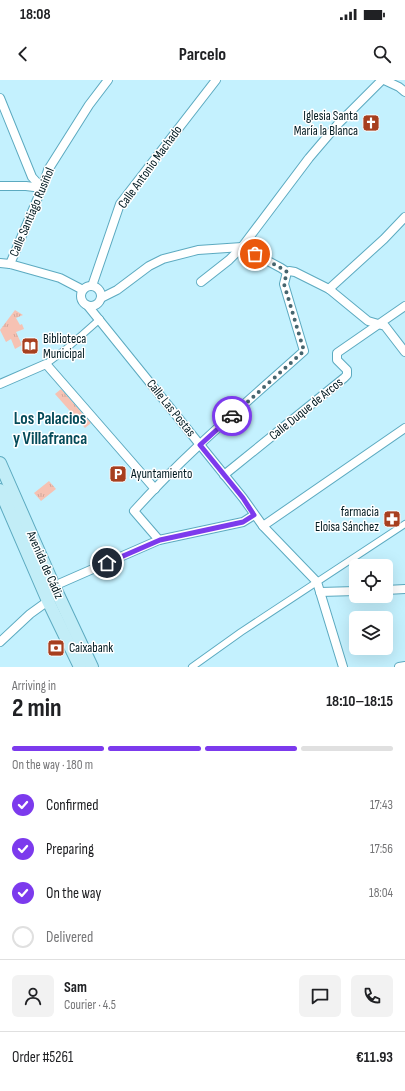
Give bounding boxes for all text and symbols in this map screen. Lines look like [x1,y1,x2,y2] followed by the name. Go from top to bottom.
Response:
[20,5,51,24] text: 18:08
[12,43,34,65] icon: back
[371,43,393,65] icon: search
[179,44,226,65] text: Parcelo
[294,108,358,139] place label: Iglesia Santa María la Blanca
[361,113,381,133] church icon: Iglesia Santa María la Blanca
[115,122,185,212] street label: Calle Antonio Machado
[6,165,58,259] street label: Calle Santiago Rusiñol
[238,237,272,271] pin
[244,243,266,265] icon: bag
[43,331,86,362] place label: Biblioteca Municipal
[20,336,40,356] library icon: Biblioteca Municipal
[266,374,346,444] street label: Calle Duque de Arcos
[143,376,199,440] street label: Calle Las Postas
[212,396,252,436] courier
[221,405,243,427] icon: car
[13,409,87,449] district label: Los Palacios y Villafranca
[108,464,128,484] parking icon: Ayuntamiento
[130,466,192,482] place label: Ayuntamiento
[315,504,379,535] place label: farmacia Eloisa Sánchez
[382,509,402,529] pharmacy icon: farmacia Eloisa Sánchez
[23,528,67,602] street label: Avenida de Cádiz
[90,546,124,580] pin
[96,552,118,574] icon: home
[349,559,393,655] map controls
[349,559,393,603] button: locate
[349,611,393,655] button: layers
[46,638,66,658] bank icon: Caixabank
[69,640,113,656] place label: Caixabank
[12,678,56,694] text: Arriving in
[326,692,393,711] text: 18:10–18:15
[12,693,62,724] text: 2 min
[12,757,93,773] text: On the way · 180 m
[12,794,34,816] icon: check
[46,796,99,815] text: Confirmed
[370,797,393,813] text: 17:43
[12,838,34,860] icon: check
[46,840,94,859] text: Preparing
[370,841,393,857] text: 17:56
[12,882,34,904] icon: check
[46,884,101,903] text: On the way
[369,885,393,901] text: 18:04
[46,928,93,947] text: Delivered
[12,975,54,1017] button: person
[299,975,341,1017] button: chat
[351,975,393,1017] button: phone
[64,978,87,997] text: Sam
[64,997,116,1013] text: Courier · 4.5
[12,1048,73,1067] text: Order #5261
[356,1048,393,1067] text: €11.93

